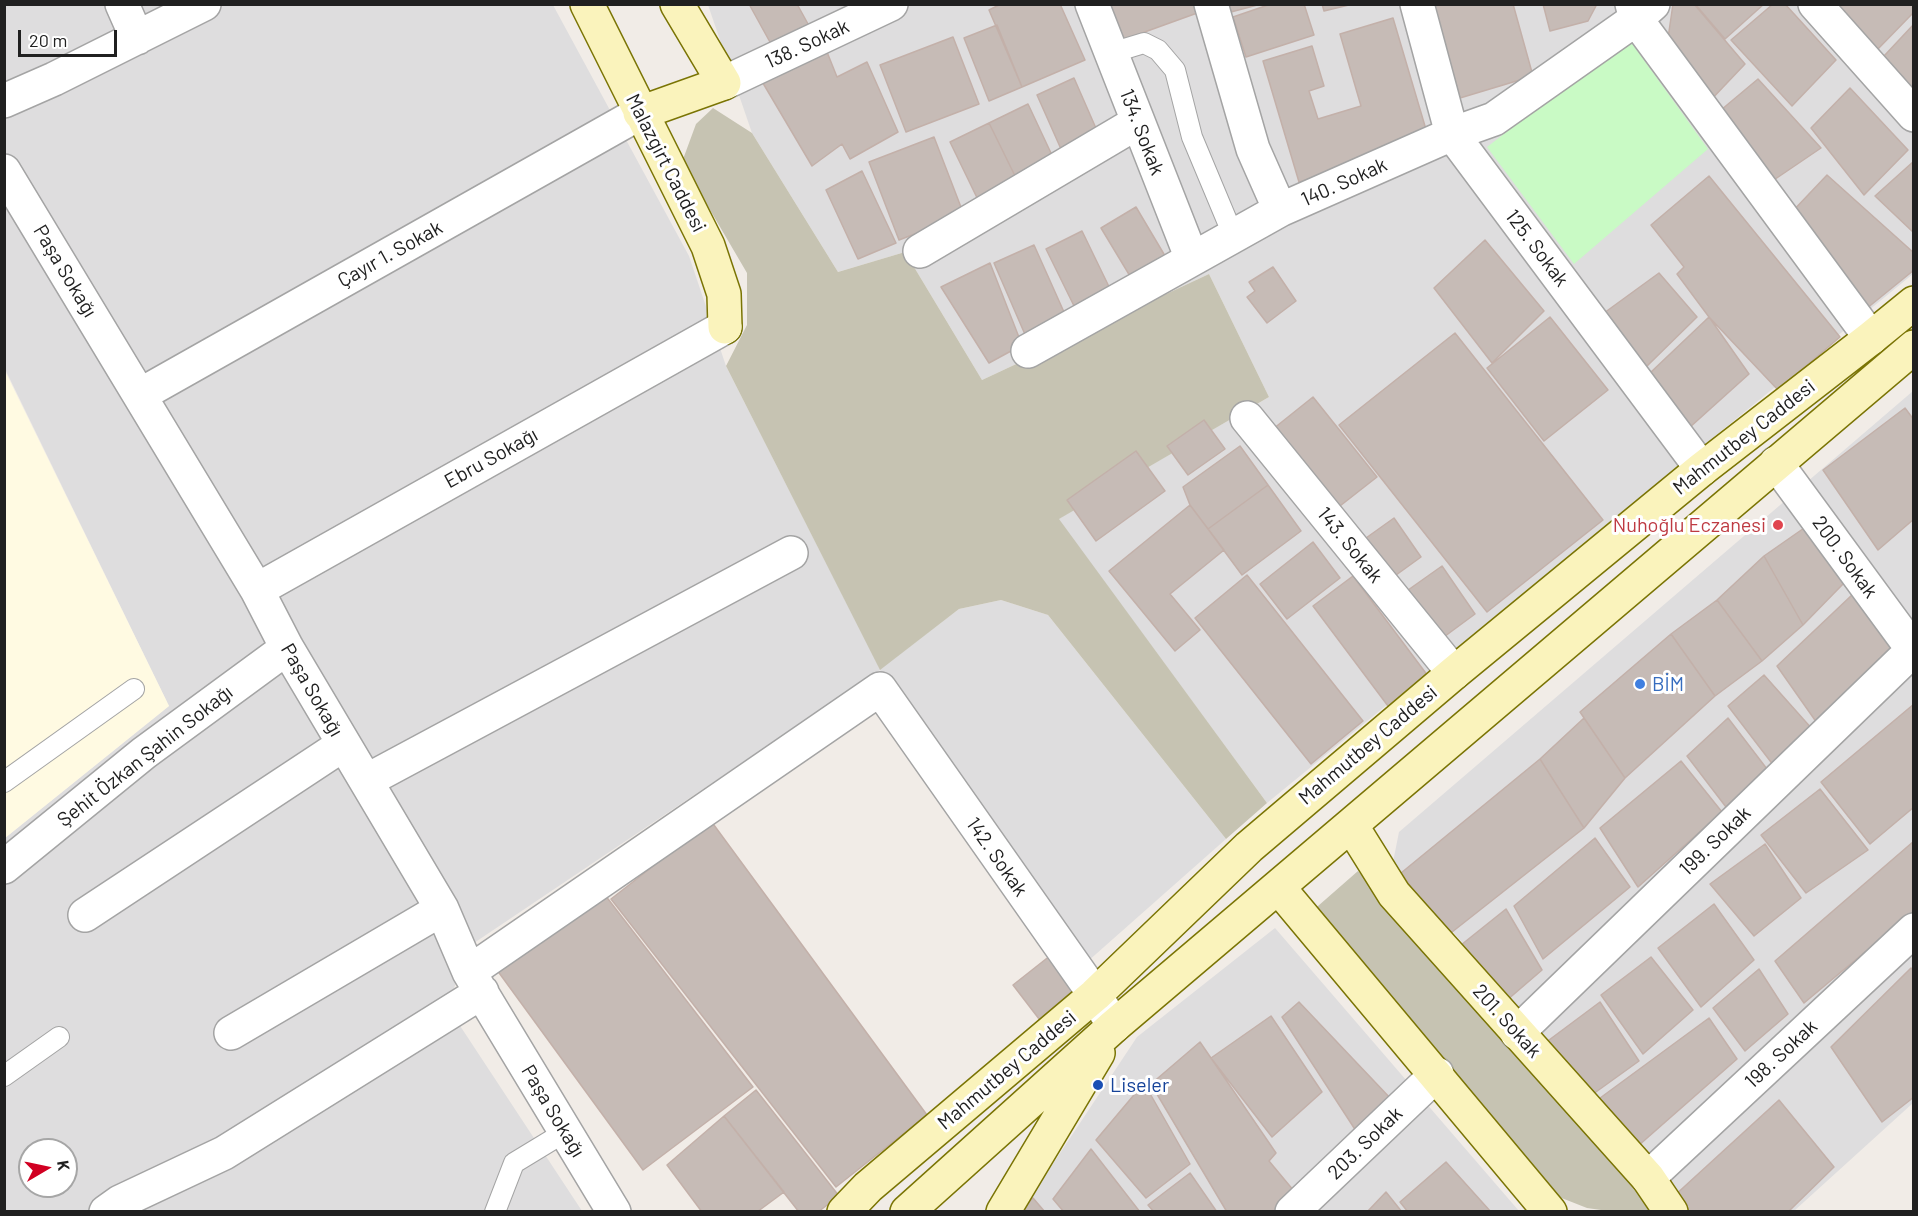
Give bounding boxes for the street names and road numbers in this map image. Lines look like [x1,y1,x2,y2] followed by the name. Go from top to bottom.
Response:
[761,14,853,74] street label: 138. Sokak
[1115,85,1169,179] street label: 134. Sokak
[621,90,711,236] street label: Malazgirt Caddesi
[1297,152,1391,212] street label: 140. Sokak
[1500,205,1574,291] street label: 125. Sokak
[333,215,447,293] street label: Çayır 1. Sokak
[28,220,102,322] street label: Paşa Sokağı
[1668,374,1820,500] street label: Mahmutbey Caddesi
[440,423,542,493] street label: Ebru Sokağı
[1312,502,1388,588] street label: 143. Sokak
[1807,511,1883,603] street label: 200. Sokak
[276,639,348,741] street label: Paşa Sokağı
[53,680,237,832] street label: Şehit Özkan Şahin Sokağı
[1294,680,1442,810] street label: Mahmutbey Caddesi
[1674,801,1756,881] street label: 199. Sokak
[961,813,1033,901] street label: 142. Sokak
[1468,979,1546,1063] street label: 201. Sokak
[933,1005,1081,1135] street label: Mahmutbey Caddesi
[1740,1015,1822,1093] street label: 198. Sokak
[516,1060,590,1162] street label: Paşa Sokağı
[1323,1102,1407,1184] street label: 203. Sokak

